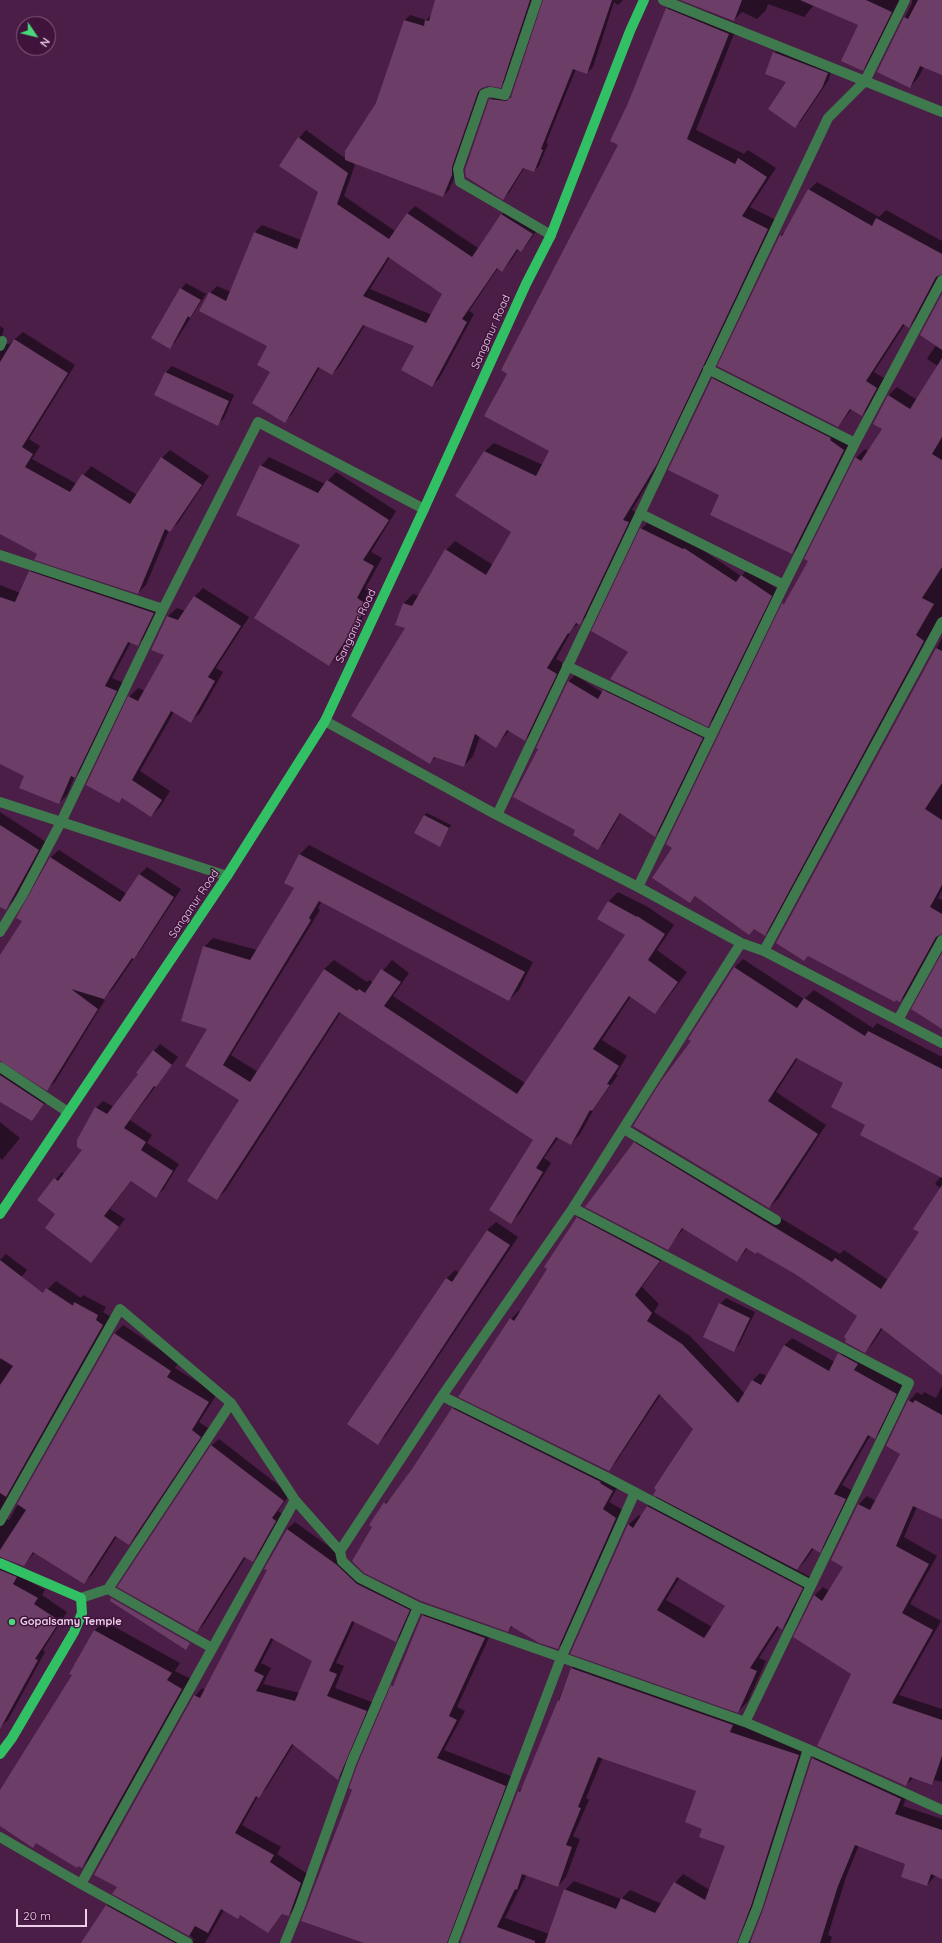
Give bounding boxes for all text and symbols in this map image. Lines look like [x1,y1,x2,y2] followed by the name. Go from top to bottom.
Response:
[16,16,56,56] north arrow
[37,35,53,50] text: N
[469,293,513,371] street label: Sanganur Road
[333,587,379,665] street label: Sanganur Road
[166,867,222,941] street label: Sanganur Road
[20,1615,122,1629] place label: Gopalsamy Temple
[7,1617,17,1627] marker: Gopalsamy Temple
[18,1901,89,1927] scale bar
[23,1908,51,1923] text: 20 m

